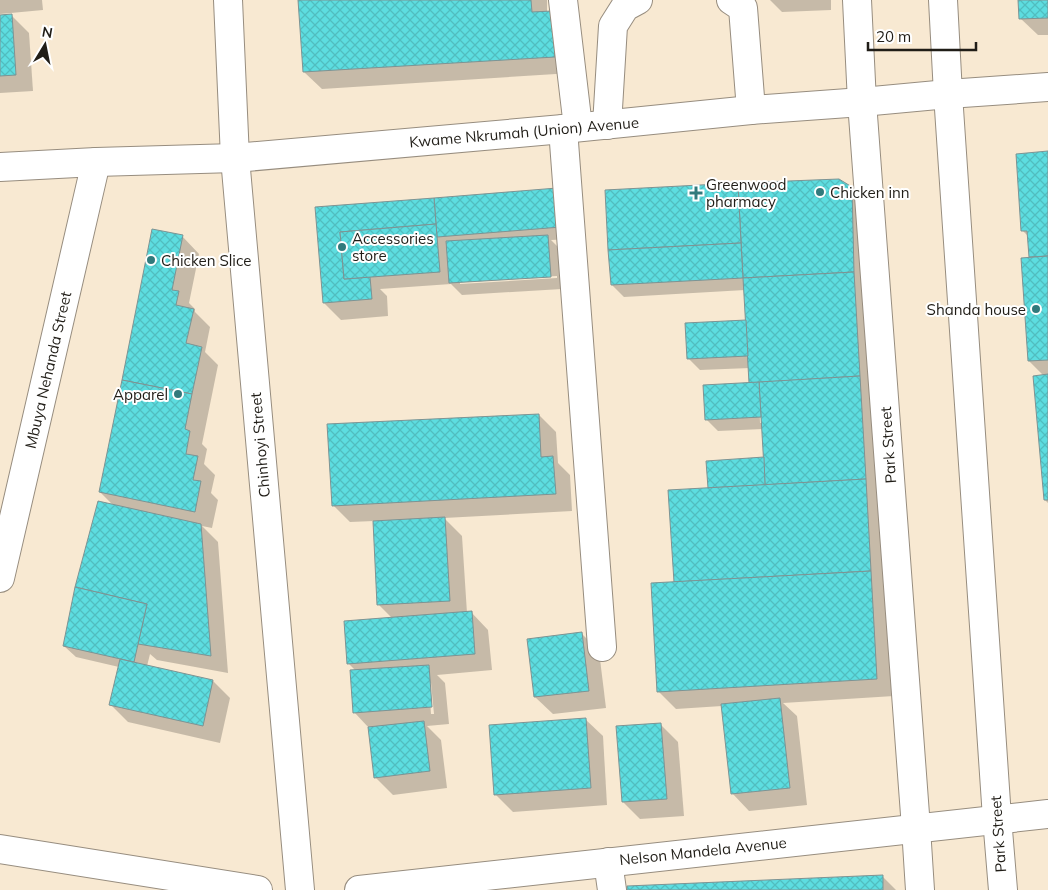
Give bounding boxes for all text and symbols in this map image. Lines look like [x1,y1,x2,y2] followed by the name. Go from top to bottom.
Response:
[20,20,70,70] north arrow
[868,20,976,52] scale bar
[40,22,54,42] text: N
[876,27,911,46] text: 20 m
[408,112,640,152] street label: Kwame Nkrumah (Union) Avenue
[706,175,786,211] place label: Greenwood pharmacy
[830,183,910,202] place label: Chicken inn
[814,186,826,198] marker: Chicken inn
[690,187,702,199] marker: Greenwood pharmacy
[352,229,434,265] place label: Accessories store
[336,241,348,253] marker: Accessories store
[161,251,251,270] place label: Chicken Slice
[145,254,157,266] marker: Chicken Slice
[21,290,75,450] street label: Mbuya Nehanda Street
[927,300,1026,319] place label: Shanda house
[1030,303,1042,315] marker: Shanda house
[113,385,168,404] place label: Apparel
[172,388,184,400] marker: Apparel
[246,392,274,498] street label: Chinhoyi Street
[876,406,900,484] street label: Park Street
[986,795,1010,873] street label: Park Street
[618,833,788,869] street label: Nelson Mandela Avenue

